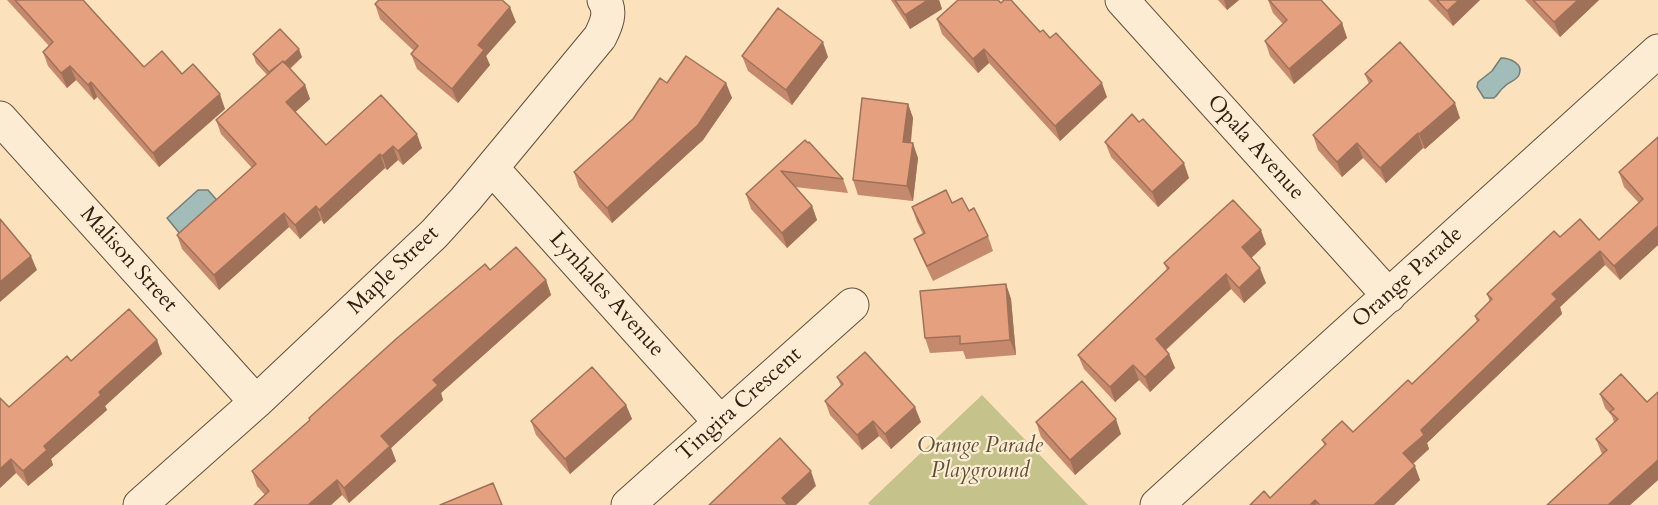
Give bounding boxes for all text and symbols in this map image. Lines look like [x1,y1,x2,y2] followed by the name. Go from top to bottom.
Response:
[1201,90,1309,206] street label: Opala Avenue
[74,202,182,318] street label: Malison Street
[343,221,445,321] street label: Maple Street
[1348,222,1468,334] street label: Orange Parade
[543,227,669,363] street label: Lynhales Avenue
[672,342,808,468] street label: Tingira Crescent
[917,434,1043,486] park label: Orange Parade Playground

